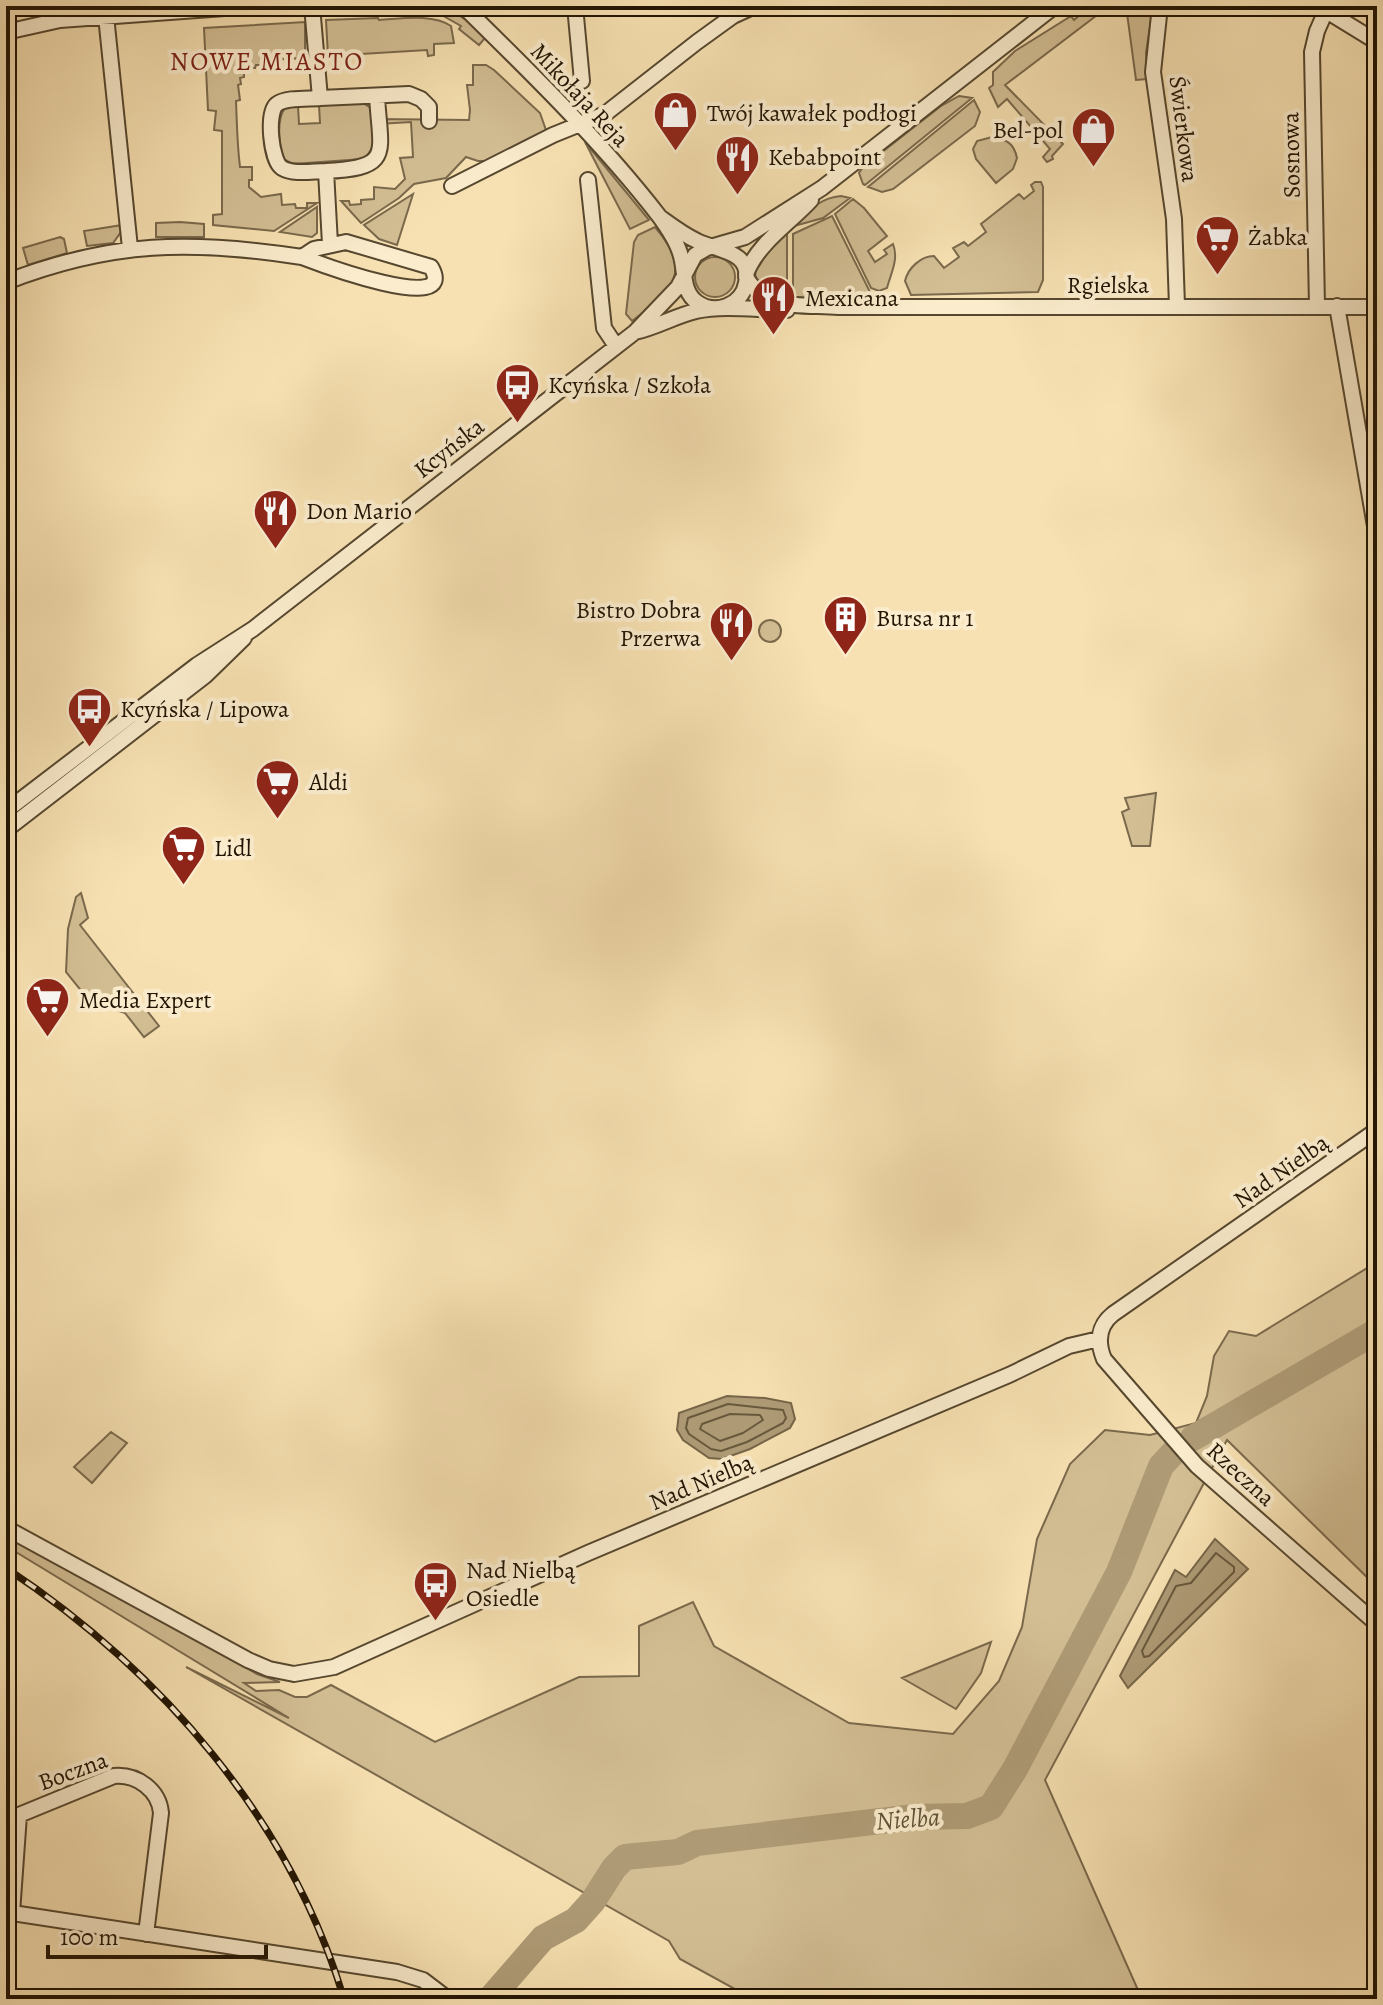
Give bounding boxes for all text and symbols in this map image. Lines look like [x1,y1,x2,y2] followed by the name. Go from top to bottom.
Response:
[523,36,637,155] street label: Mikołaja Reja
[170,44,364,79] district label: NOWE MIASTO
[1162,74,1206,185] street label: Świerkowa
[652,89,700,152] shop icon: Twój kawałek podłogi
[707,97,917,129] place label: Twój kawałek podłogi
[1070,106,1118,169] shop icon: Bel-pol
[1274,111,1308,198] street label: Sosnowa
[993,114,1063,146] place label: Bel-pol
[713,133,761,196] restaurant icon: Kebabpoint
[768,141,881,173] place label: Kebabpoint
[1193,213,1241,276] supermarket icon: Żabka
[1248,221,1308,253] place label: Żabka
[1067,269,1150,301] street label: Rgielska
[750,274,798,337] restaurant icon: Mexicana
[805,282,900,314] place label: Mexicana
[493,361,541,424] bus stop icon: Kcyńska / Szkoła
[548,369,712,401] place label: Kcyńska / Szkoła
[407,410,491,486] street label: Kcyńska
[251,487,299,550] restaurant icon: Don Mario
[306,495,412,527] place label: Don Mario
[576,594,702,654] place label: Bistro Dobra Przerwa
[821,594,869,657] building icon: Bursa nr 1
[708,600,756,663] restaurant icon: Bistro Dobra Przerwa
[876,602,973,634] place label: Bursa nr 1
[65,685,113,748] bus stop icon: Kcyńska / Lipowa
[120,693,290,725] place label: Kcyńska / Lipowa
[254,758,302,821] supermarket icon: Aldi
[308,766,348,798] place label: Aldi
[159,824,207,887] supermarket icon: Lidl
[214,832,252,864] place label: Lidl
[24,976,72,1039] supermarket icon: Media Expert
[79,984,211,1016] place label: Media Expert
[1227,1126,1336,1215] street label: Nad Nielbą
[1200,1435,1283,1514] street label: Rzeczna
[644,1446,758,1518] street label: Nad Nielbą
[466,1554,576,1614] place label: Nad Nielbą Osiedle
[411,1560,459,1623] bus stop icon: Nad Nielbą Osiedle
[34,1743,113,1798] street label: Boczna
[875,1799,941,1839] water label: Nielba
[48,1909,266,1959] scale bar
[60,1921,119,1953] text: 100 m

